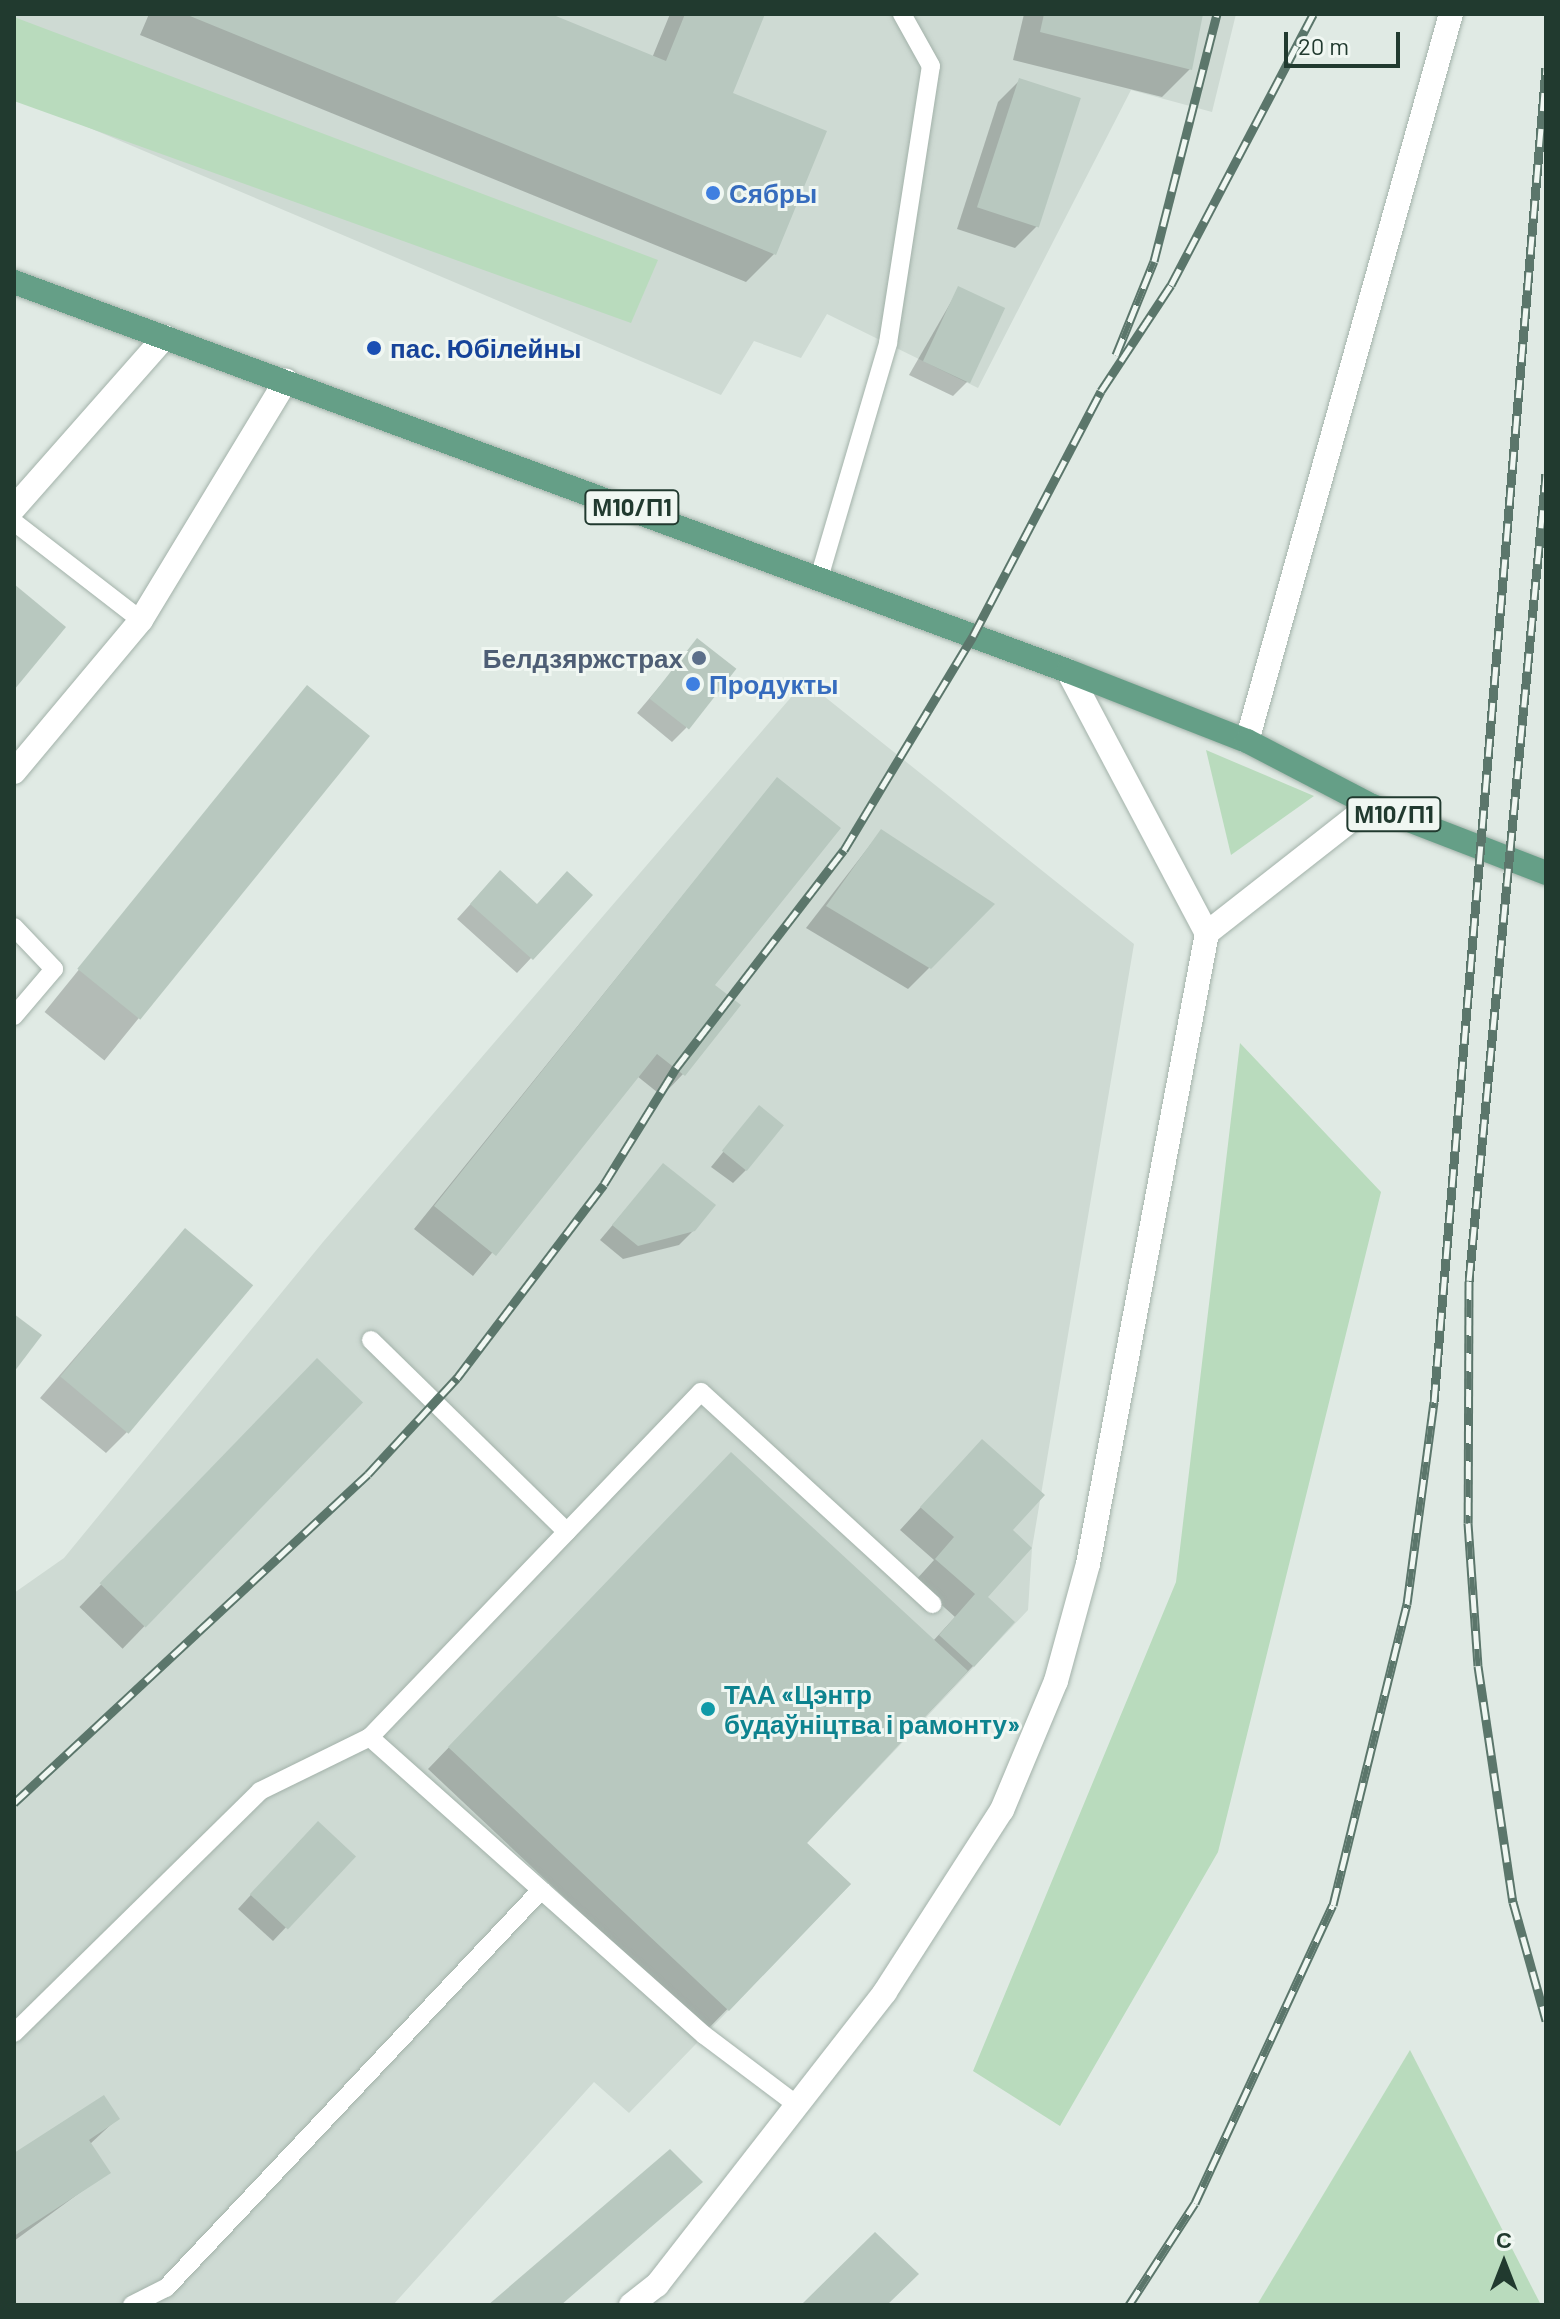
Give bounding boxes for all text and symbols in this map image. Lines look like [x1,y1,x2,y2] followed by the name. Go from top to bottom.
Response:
[1288,16,1404,66] scale bar
[1298,31,1349,60] text: 20 m
[729,177,817,209] place label: Сябры
[704,184,722,202] marker: Сябры
[390,332,581,364] place label: пас. Юбілейны
[365,339,383,357] marker: пас. Юбілейны
[584,487,680,527] road number: М10/П1
[483,642,683,674] place label: Белдзяржстрах
[690,649,708,667] marker: Белдзяржстрах
[709,668,838,700] place label: Продукты
[684,675,702,693] marker: Продукты
[1346,794,1442,834] road number: М10/П1
[724,1678,1020,1740] place label: ТАА «Цэнтр будаўніцтва і рамонту»
[699,1700,717,1718] marker: ТАА «Цэнтр будаўніцтва і рамонту»
[1464,2223,1544,2303] north arrow
[1496,2226,1512,2252] text: С

